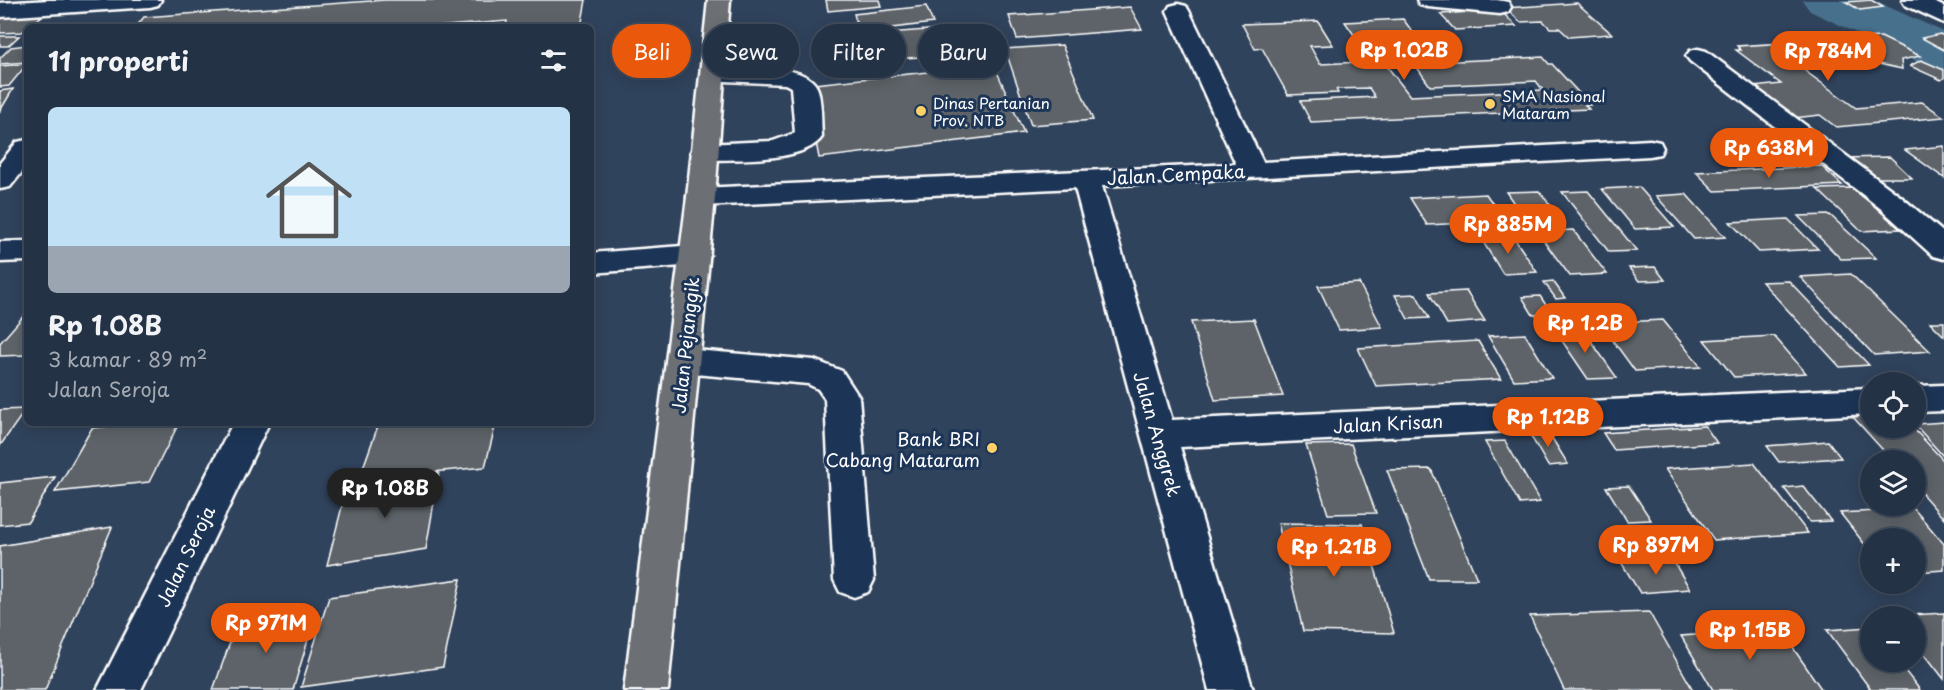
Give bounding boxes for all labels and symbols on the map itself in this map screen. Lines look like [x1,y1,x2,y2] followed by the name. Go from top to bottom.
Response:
[1342,30,1466,81] pin: Rp 1.02B
[1773,31,1883,82] pin: Rp 784M
[1502,84,1605,124] place label: SMA Nasional Mataram
[933,91,1050,131] place label: Dinas Pertanian Prov. NTB
[1483,97,1497,111] marker: SMA Nasional Mataram
[914,104,928,118] marker: Dinas Pertanian Prov. NTB
[1714,128,1824,179] pin: Rp 638M
[1106,157,1246,191] street label: Jalan Cempaka
[1453,204,1563,255] pin: Rp 885M
[664,275,706,415] street label: Jalan Pejanggik
[1530,303,1640,354] pin: Rp 1.2B
[1127,368,1189,500] street label: Jalan Anggrek
[1486,397,1610,448] pin: Rp 1.12B
[1332,407,1444,439] street label: Jalan Krisan
[825,425,980,473] place label: Bank BRI Cabang Mataram
[985,441,999,455] marker: Bank BRI Cabang Mataram
[323,468,447,519] pin: Rp 1.08B
[149,500,221,611] street label: Jalan Seroja
[1601,525,1711,576] pin: Rp 897M
[1272,527,1396,578] pin: Rp 1.21B
[211,603,321,654] pin: Rp 971M
[1688,610,1812,661] pin: Rp 1.15B

